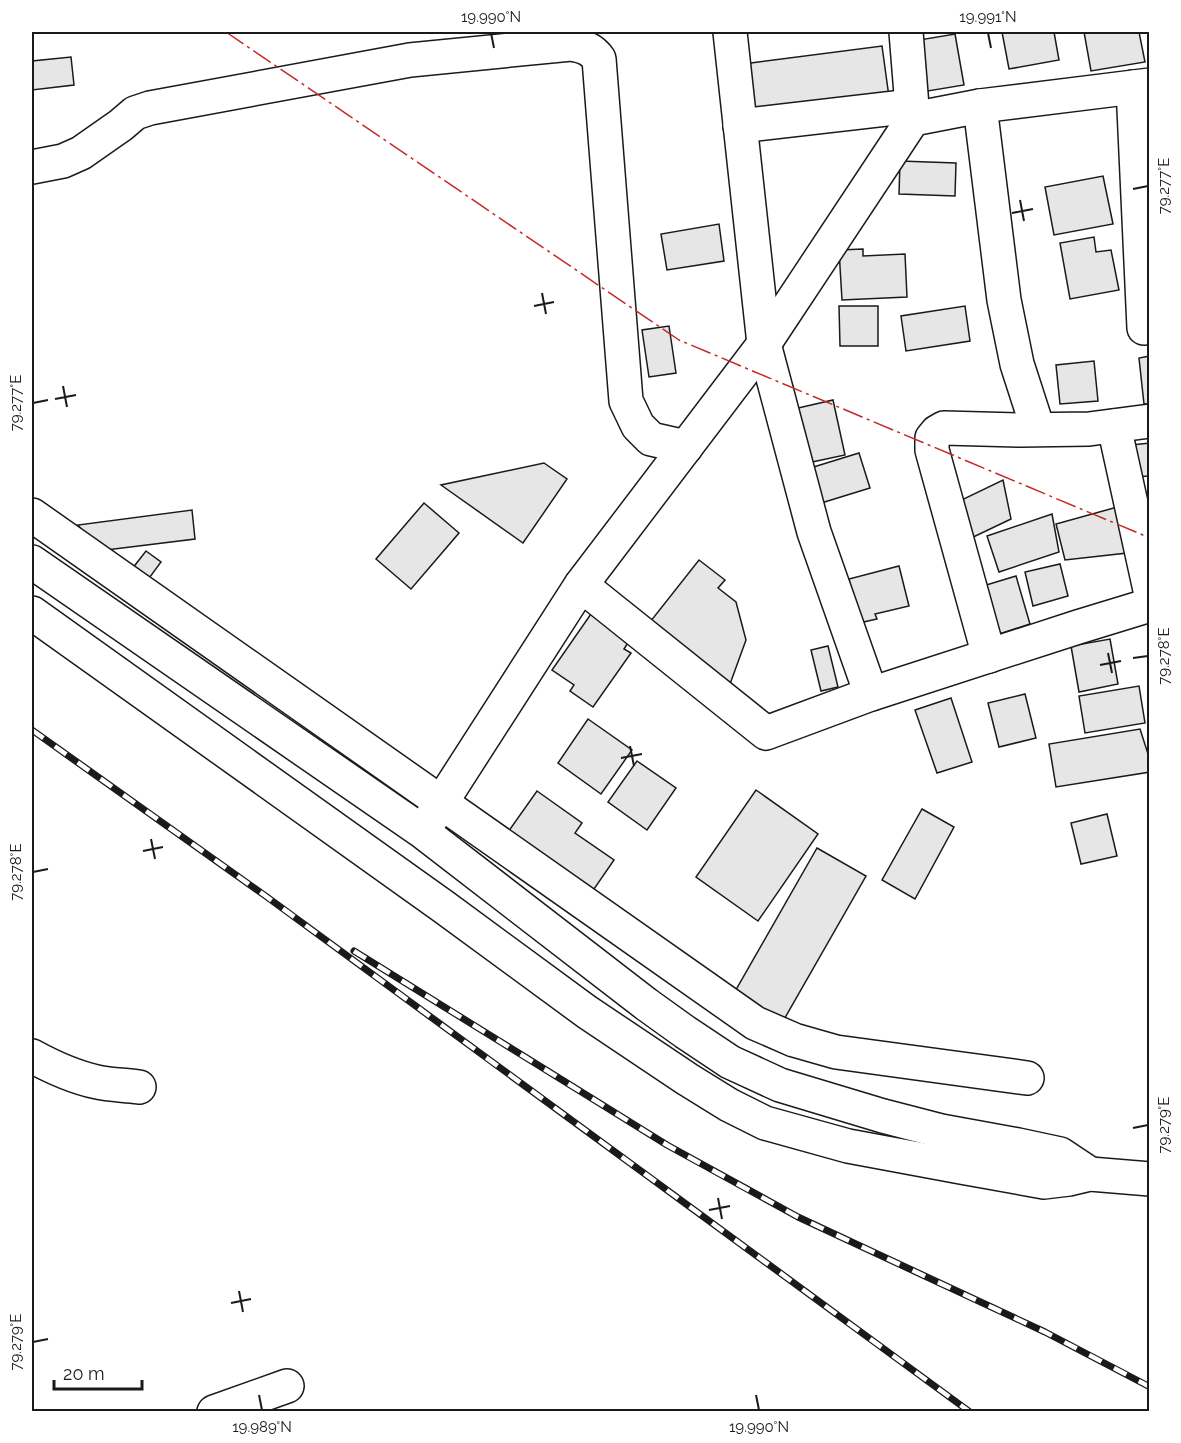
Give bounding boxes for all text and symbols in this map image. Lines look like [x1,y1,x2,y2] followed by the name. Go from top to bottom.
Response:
[461,8,521,26] text: 19.990°N
[959,8,1017,26] text: 19.991°N
[1155,158,1173,214] text: 79.277°E
[7,375,25,431] text: 79.277°E
[1155,627,1173,685] text: 79.278°E
[7,843,25,901] text: 79.278°E
[1155,1097,1173,1153] text: 79.279°E
[7,1314,25,1370] text: 79.279°E
[54,1353,142,1391] scale bar
[63,1363,105,1384] text: 20 m
[232,1418,292,1436] text: 19.989°N
[729,1418,789,1436] text: 19.990°N

